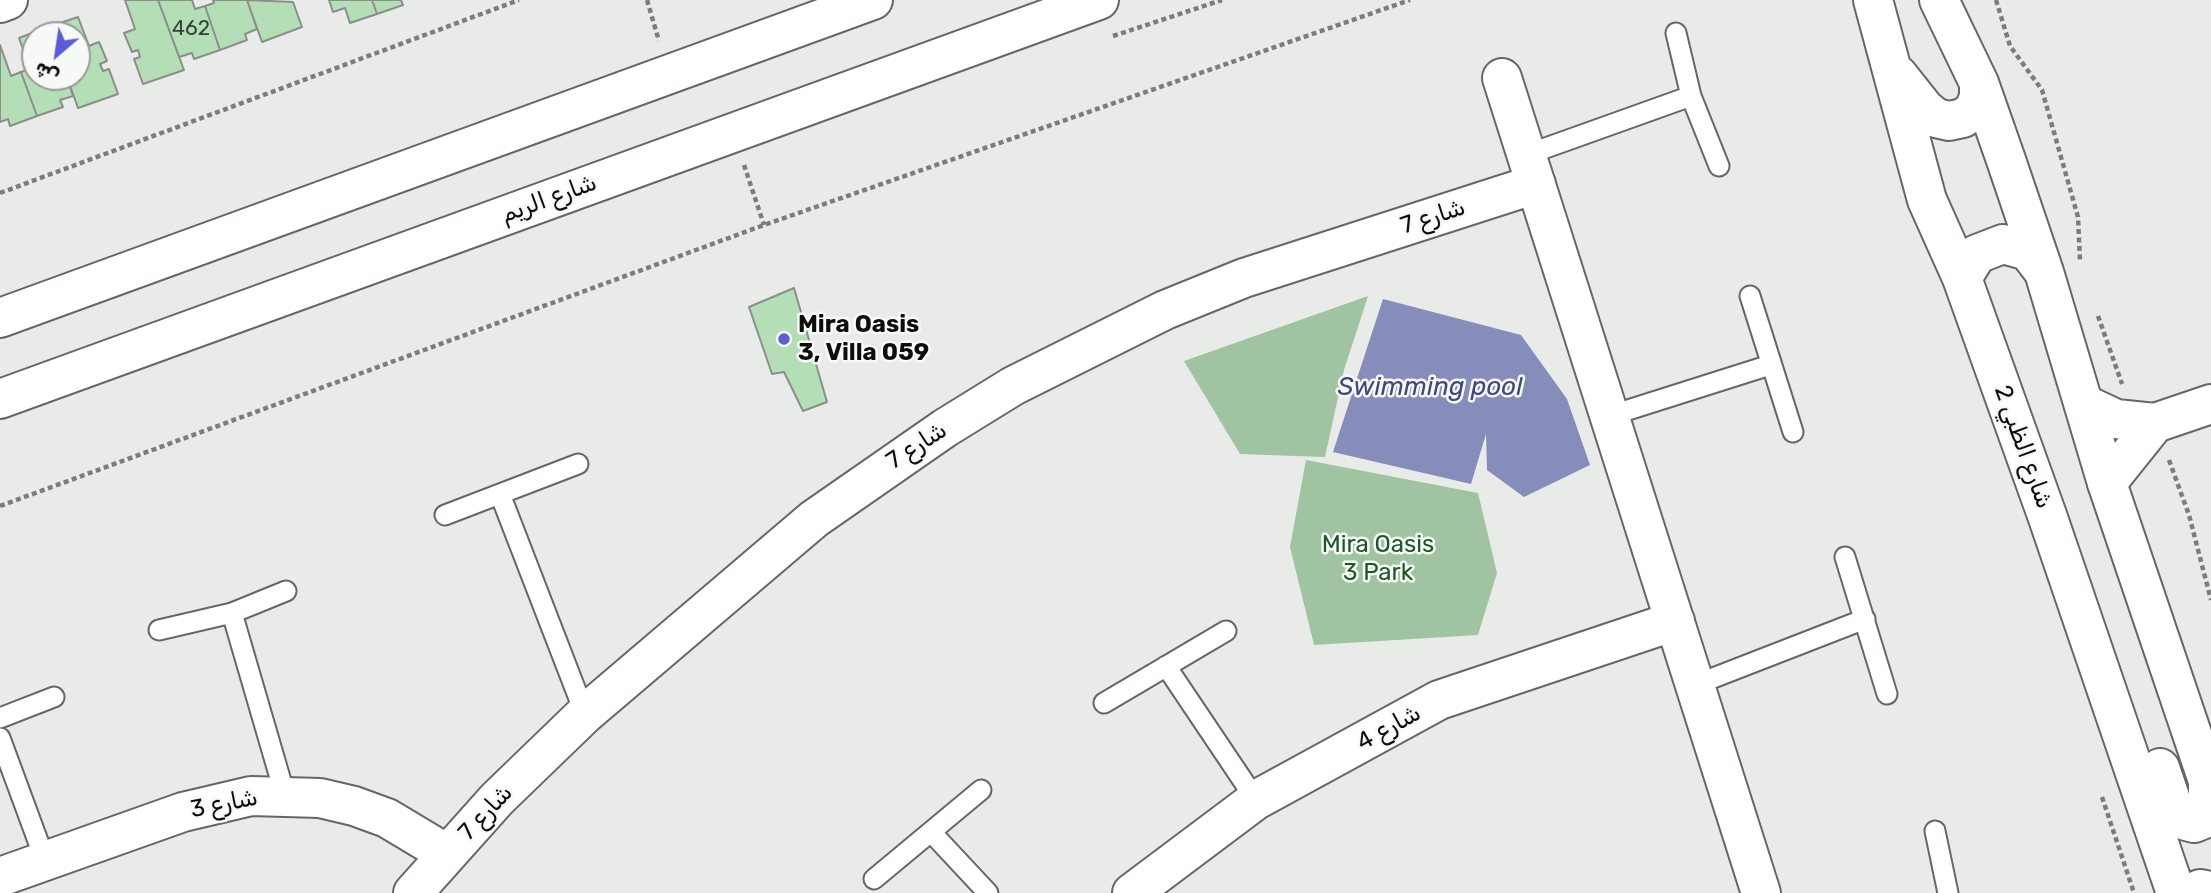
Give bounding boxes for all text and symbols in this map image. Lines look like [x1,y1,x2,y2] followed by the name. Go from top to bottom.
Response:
[172,16,210,42] house number: 462
[21,21,91,91] north arrow
[30,57,63,89] text: ش
[497,168,601,230] street label: شارع الريم
[1397,193,1469,241] street label: شارع 7
[798,311,929,367] place label: Mira Oasis 3, Villa 059
[776,331,792,347] marker: Mira Oasis 3, Villa 059
[1337,371,1523,403] water label: Swimming pool
[1987,381,2059,513] street label: شارع الظبي 2
[881,416,953,476] street label: شارع 7
[1322,531,1434,587] park label: Mira Oasis 3 Park
[1352,699,1426,757] street label: شارع 4
[453,779,519,847] street label: شارع 7
[188,783,260,825] street label: شارع 3

